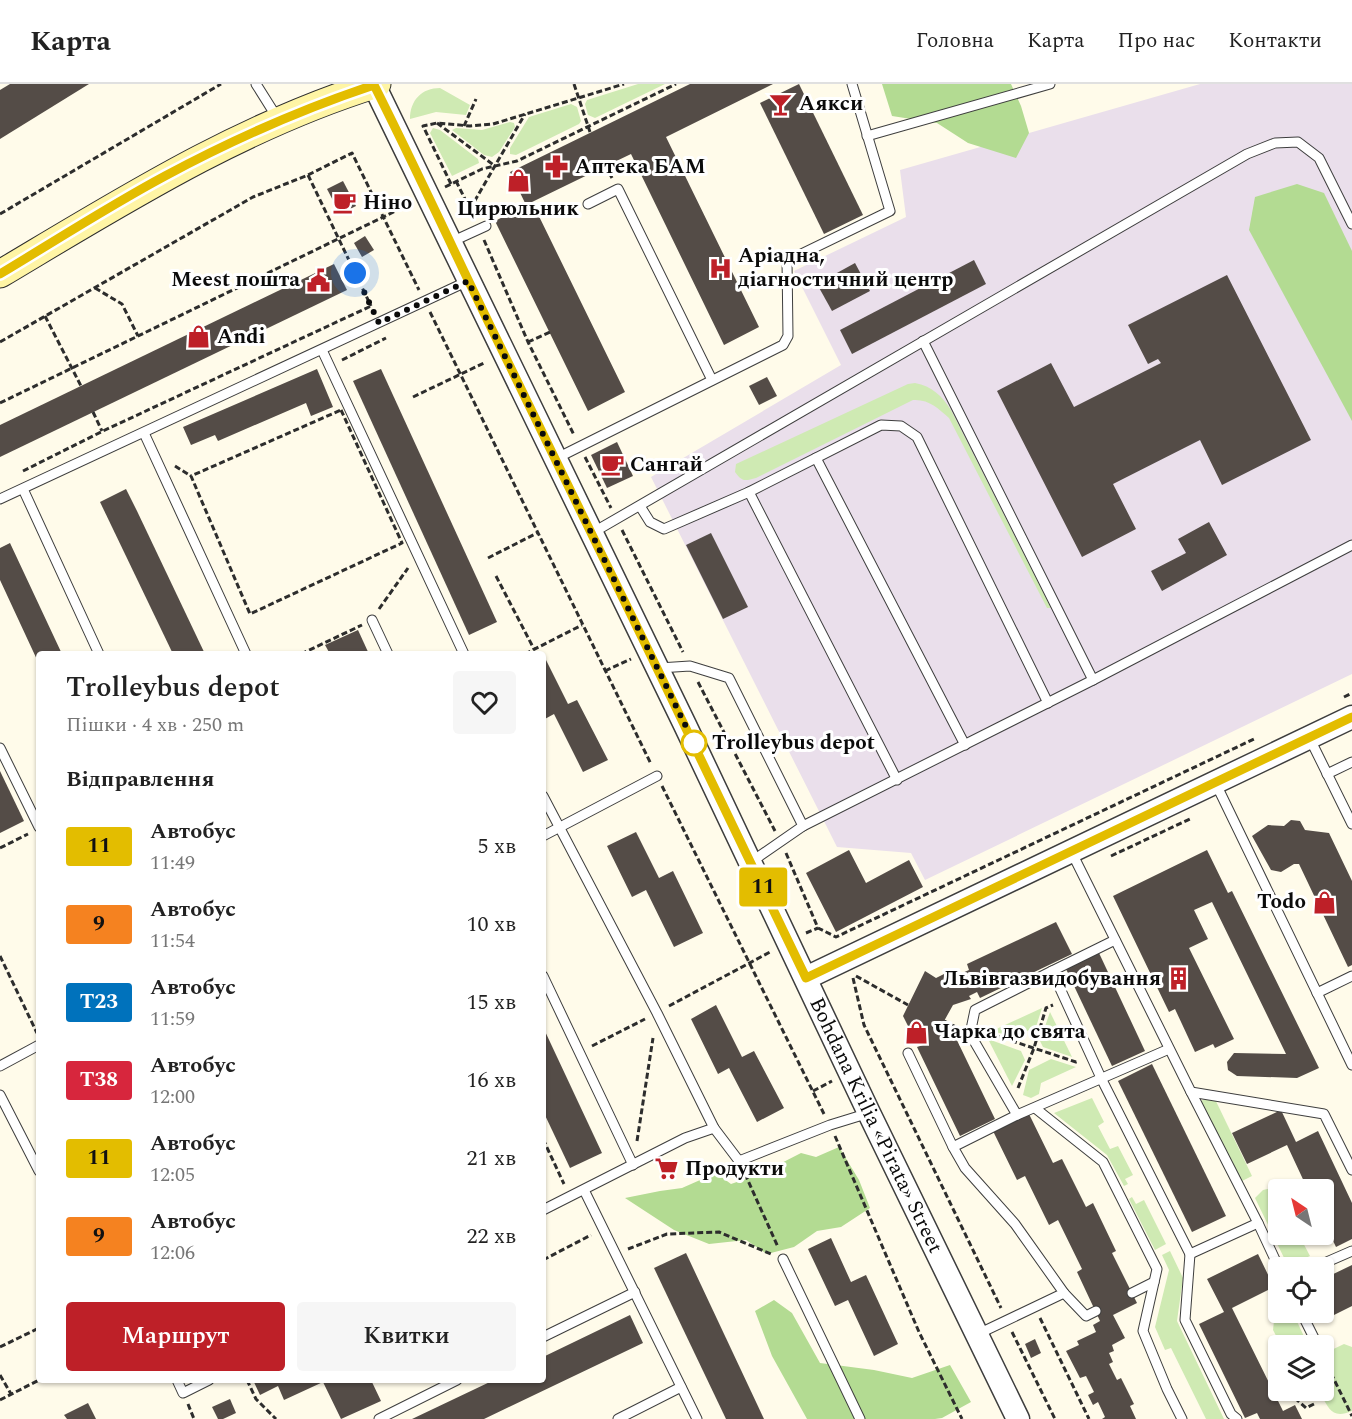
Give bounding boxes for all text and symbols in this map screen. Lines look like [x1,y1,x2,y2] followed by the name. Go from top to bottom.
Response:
[30,20,111,63] text: Карта
[916,25,994,57] text: Головна
[1027,25,1085,57] text: Карта
[1118,25,1195,57] text: Про нас
[1228,25,1322,57] text: Контакти
[799,88,863,120] place label: Аякси
[768,91,794,117] bar icon: Аякси
[575,151,706,183] place label: Аптека БАМ
[544,154,570,180] pharmacy icon: Аптека БАМ
[505,168,531,194] shop icon: Цирюльник
[363,187,412,219] place label: Ніно
[332,190,358,216] cafe icon: Ніно
[457,193,579,225] place label: Цирюльник
[738,240,953,296] place label: Аріадна, діагностичний центр
[707,255,733,281] hospital icon: Аріадна, діагностичний центр
[340,258,370,288] your location
[171,264,300,296] place label: Meest пошта
[305,267,331,293] public building icon: Meest пошта
[217,321,265,353] place label: Andi
[186,324,212,350] shop icon: Andi
[630,449,703,481] place label: Сангай
[599,452,625,478] cafe icon: Сангай
[66,666,280,709] text: Trolleybus depot
[453,671,516,734] button: heart
[66,710,244,740] text: Пішки · 4 хв · 250 m
[712,727,875,759] place label: Trolleybus depot
[681,730,707,756] marker: Trolleybus depot
[66,763,214,796] text: Відправлення
[150,815,236,848] text: Автобус
[87,830,111,862] text: 11
[478,830,516,863] text: 5 хв
[150,848,195,878] text: 11:49
[736,868,790,906] line badge: 11
[751,871,775,903] text: 11
[1257,886,1306,918] place label: Todo
[1311,889,1337,915] shop icon: Todo
[150,893,236,926] text: Автобус
[93,908,105,940] text: 9
[467,908,516,941] text: 10 хв
[150,926,195,956] text: 11:54
[943,963,1161,995] place label: Львівгазвидобування
[1166,966,1192,992] building icon: Львівгазвидобування
[150,971,236,1004] text: Автобус
[80,986,118,1018] text: Т23
[467,986,516,1019] text: 15 хв
[800,992,951,1259] street label: Bohdana Krilia «Pirata» Street
[150,1004,195,1034] text: 11:59
[934,1016,1086,1048] place label: Чарка до свята
[903,1019,929,1045] shop icon: Чарка до свята
[150,1049,236,1082] text: Автобус
[80,1064,118,1096] text: Т38
[467,1064,516,1097] text: 16 хв
[150,1082,195,1112] text: 12:00
[150,1127,236,1160] text: Автобус
[87,1142,111,1174] text: 11
[467,1142,516,1175] text: 21 хв
[685,1153,784,1185] place label: Продукти
[654,1156,680,1182] supermarket icon: Продукти
[150,1160,195,1190] text: 12:05
[1268,1179,1334,1245] north arrow
[1268,1179,1334,1401] map controls
[150,1205,236,1238] text: Автобус
[93,1220,105,1252] text: 9
[467,1220,516,1253] text: 22 хв
[150,1238,195,1268] text: 12:06
[1268,1257,1334,1323] button: locate
[66,1302,285,1371] button: Маршрут
[297,1302,516,1371] button: Квитки
[1268,1335,1334,1401] button: layers

